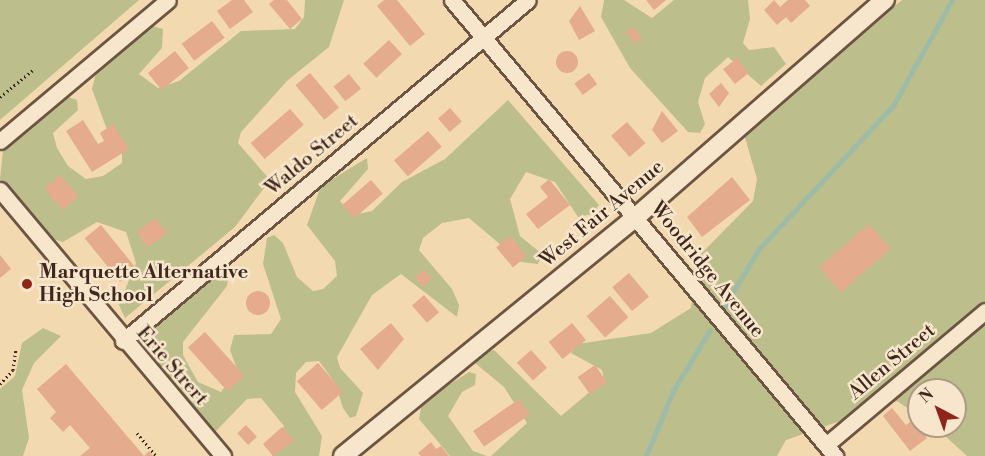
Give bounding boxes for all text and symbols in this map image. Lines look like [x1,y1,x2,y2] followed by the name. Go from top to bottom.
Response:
[261,109,363,201] street label: Waldo Street
[535,155,669,273] street label: West Fair Avenue
[645,197,769,343] street label: Woodridge Avenue
[39,260,248,307] place label: Marquette Alternative High School
[20,277,34,291] marker: Marquette Alternative High School
[844,319,940,405] street label: Allen Street
[131,321,213,411] street label: Erie Strert
[907,378,967,438] north arrow
[915,384,938,408] text: N

